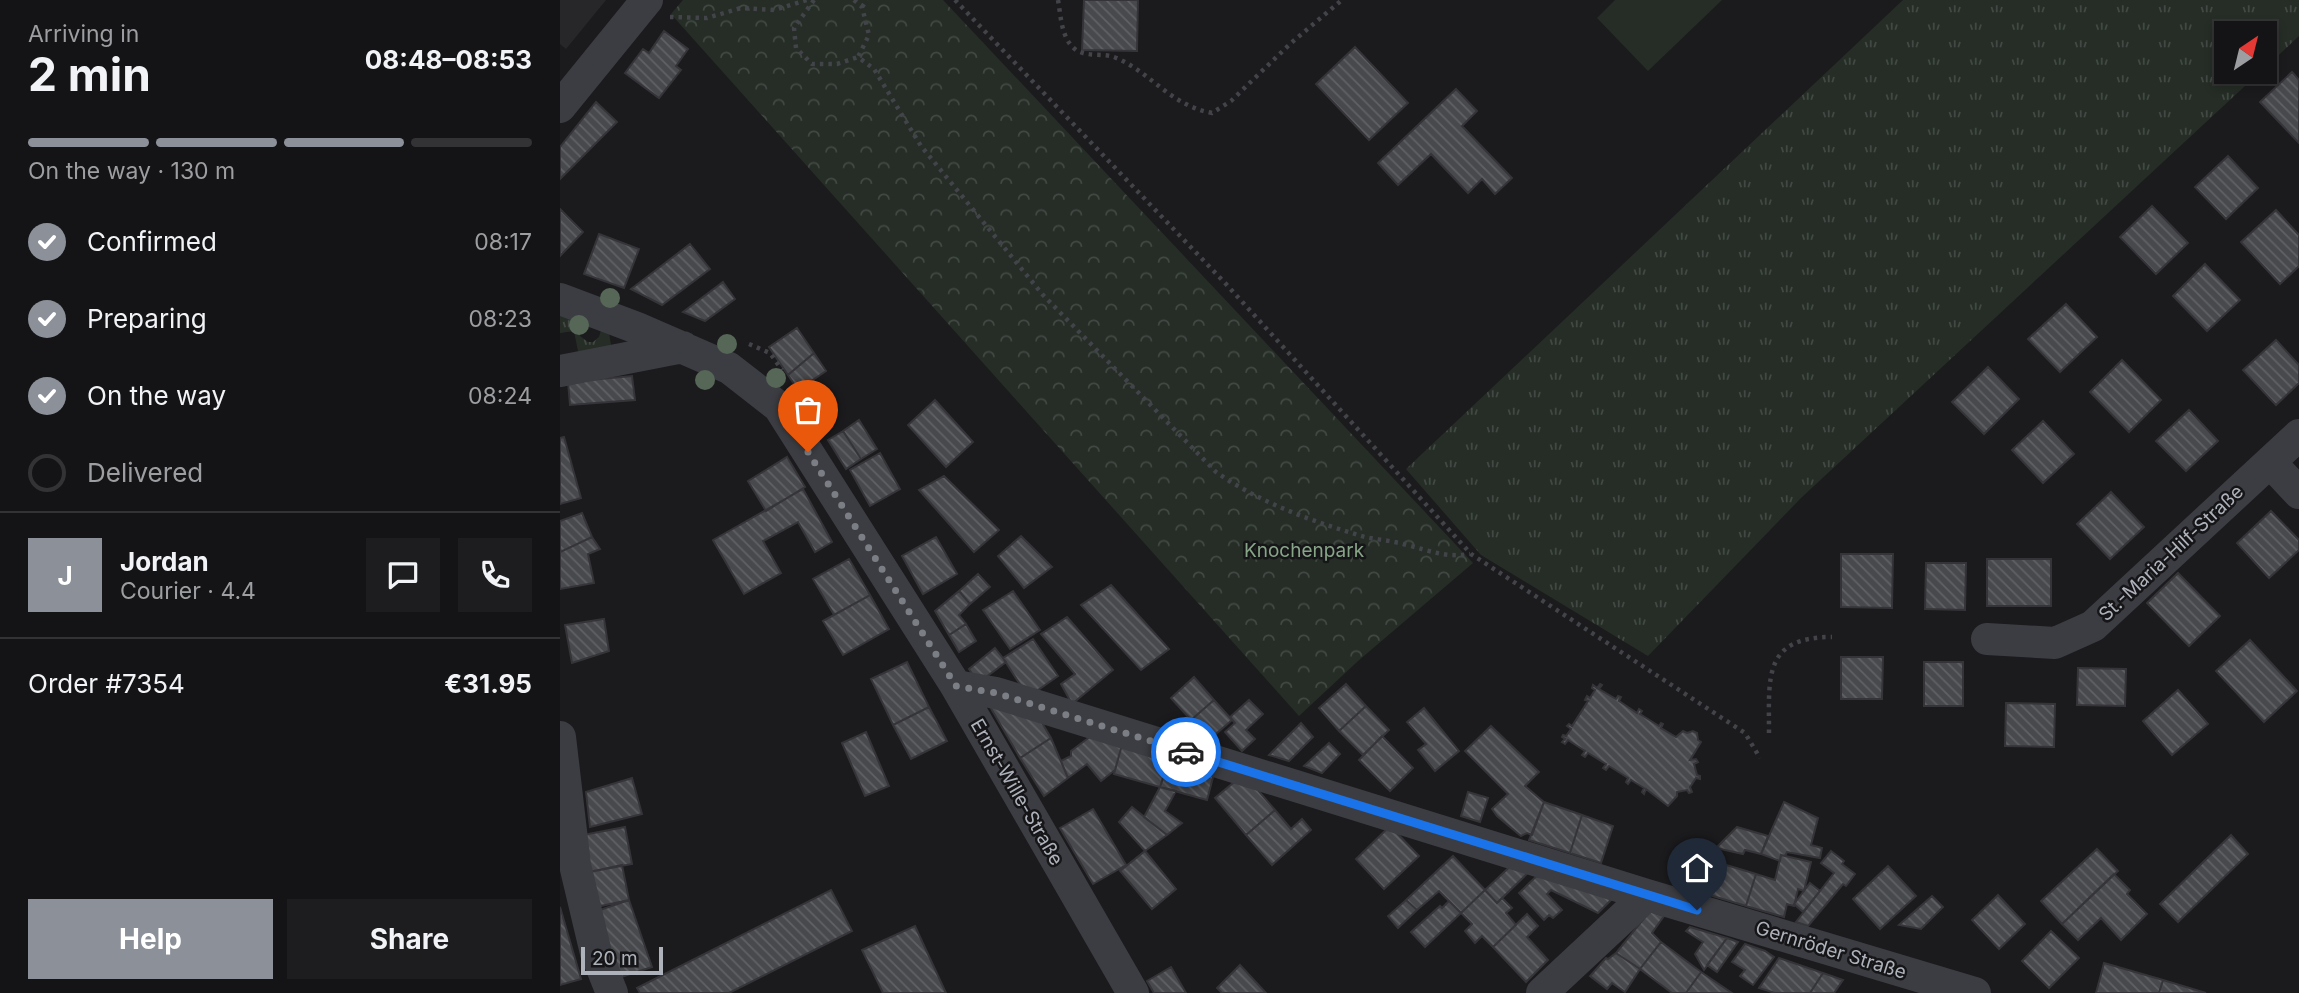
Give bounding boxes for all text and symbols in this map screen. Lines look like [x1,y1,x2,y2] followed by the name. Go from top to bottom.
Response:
[28,20,139,48] text: Arriving in
[2214,21,2277,84] north arrow
[2214,21,2277,84] map controls
[365,44,532,75] text: 08:48–08:53
[28,46,151,102] text: 2 min
[28,157,235,185] text: On the way · 130 m
[28,223,66,261] icon: check
[87,226,217,257] text: Confirmed
[474,228,532,256] text: 08:17
[28,300,66,338] icon: check
[87,303,207,334] text: Preparing
[468,305,532,333] text: 08:23
[28,377,66,415] icon: check
[87,380,226,411] text: On the way
[778,380,838,452] pin
[468,382,532,410] text: 08:24
[789,391,827,429] icon: bag
[87,457,203,488] text: Delivered
[2094,480,2248,626] street label: St.-Maria-Hilf-Straße
[366,538,440,612] button: chat
[458,538,532,612] button: phone
[1244,539,1365,562] park label: Knochenpark
[120,546,209,577] text: Jordan
[57,560,73,591] text: J
[120,577,256,605] text: Courier · 4.4
[28,668,185,699] text: Order #7354
[444,668,532,699] text: €31.95
[966,715,1068,869] street label: Ernst-Wille-Straße
[1151,717,1221,787] courier
[1167,733,1205,771] icon: car
[1667,838,1727,910] pin
[1678,849,1716,887] icon: home
[28,899,273,979] button: Help
[287,899,532,979] button: Share
[1753,916,1909,984] street label: Gernröder Straße
[581,944,663,976] scale bar
[592,947,638,970] text: 20 m

